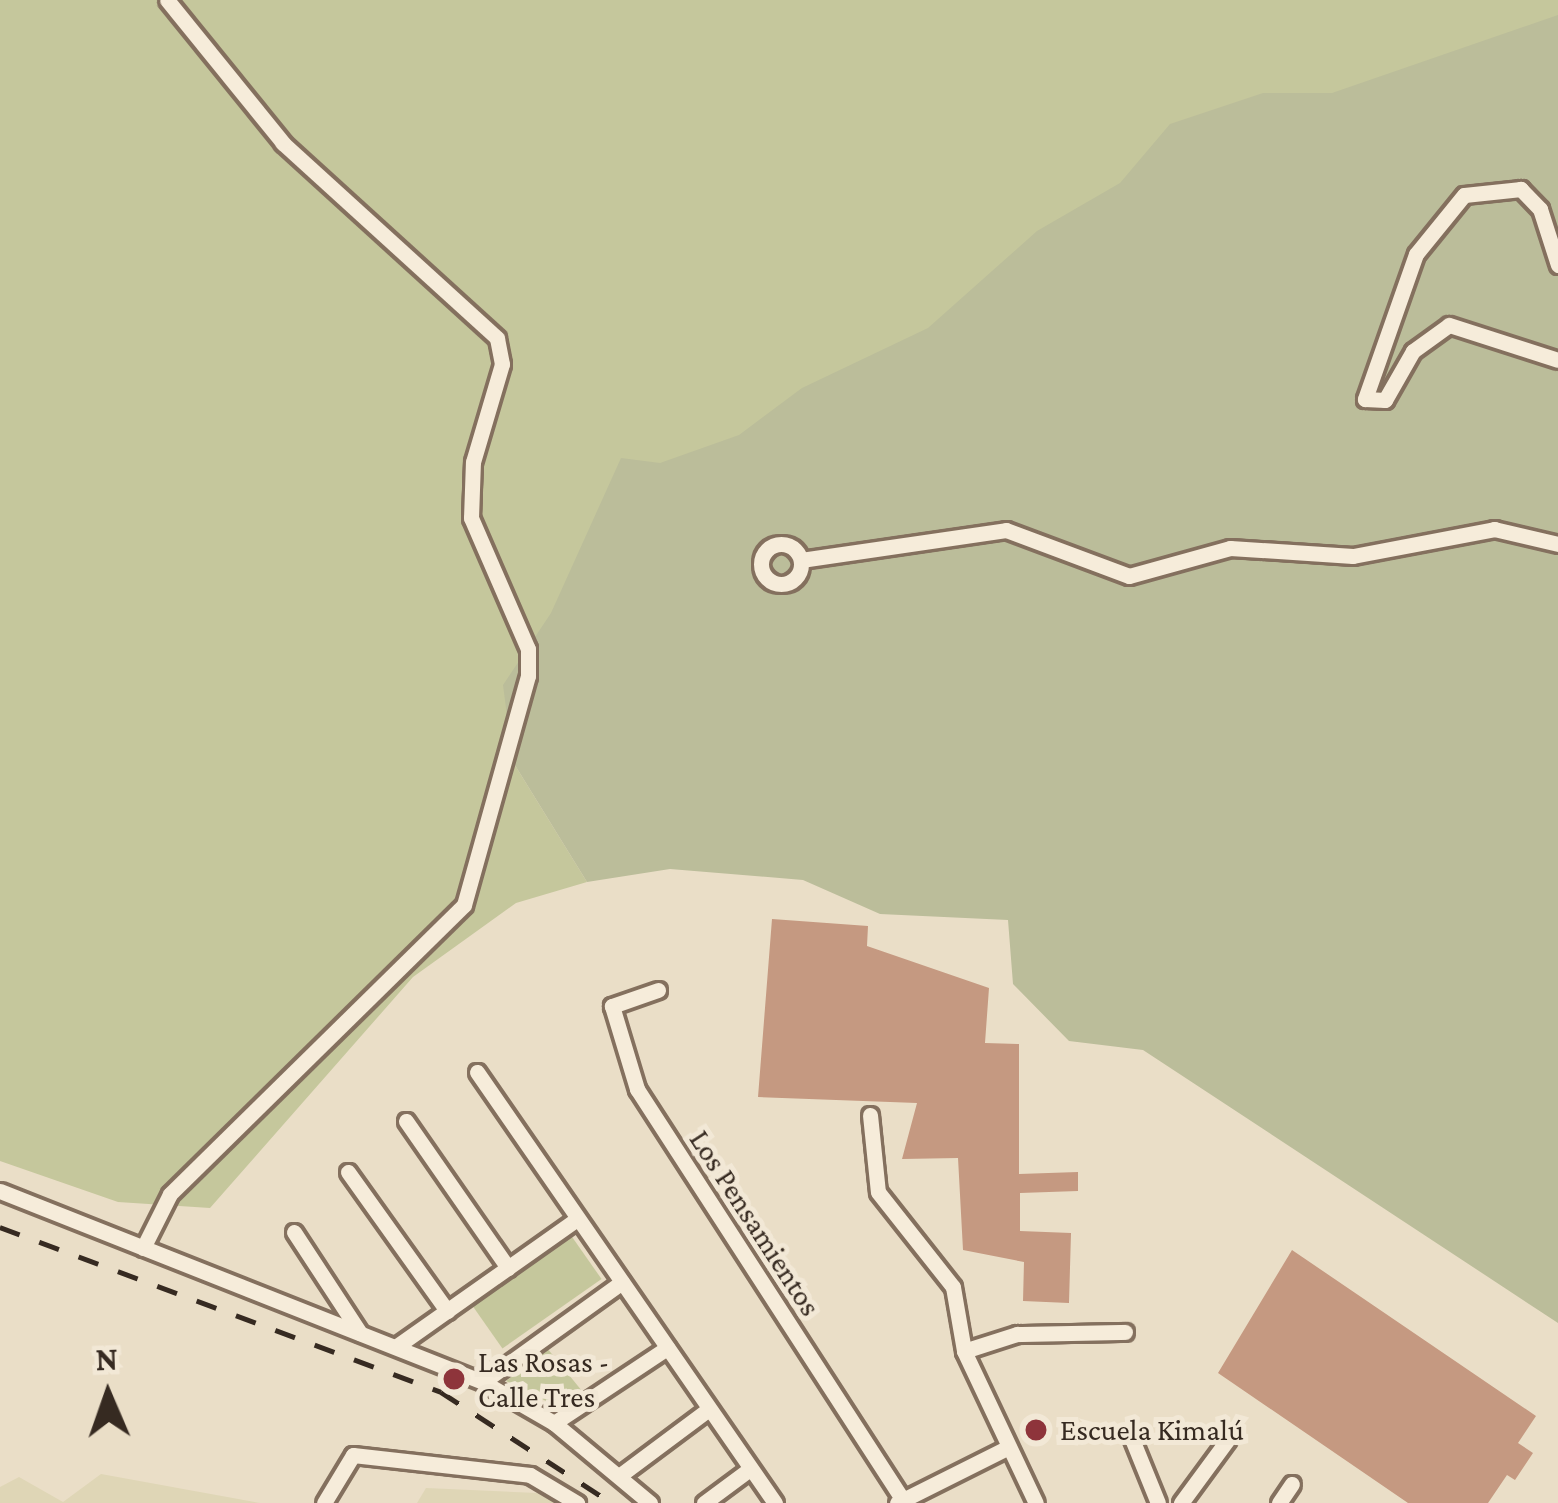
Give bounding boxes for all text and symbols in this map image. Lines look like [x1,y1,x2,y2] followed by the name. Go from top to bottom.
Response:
[682,1123,828,1323] street label: Los Pensamientos
[48,1335,168,1455] north arrow
[95,1340,119,1377] text: N
[478,1344,609,1414] place label: Las Rosas - Calle Tres
[441,1366,467,1392] marker: Las Rosas - Calle Tres
[1060,1412,1244,1448] place label: Escuela Kimalú
[1023,1417,1049,1443] marker: Escuela Kimalú

